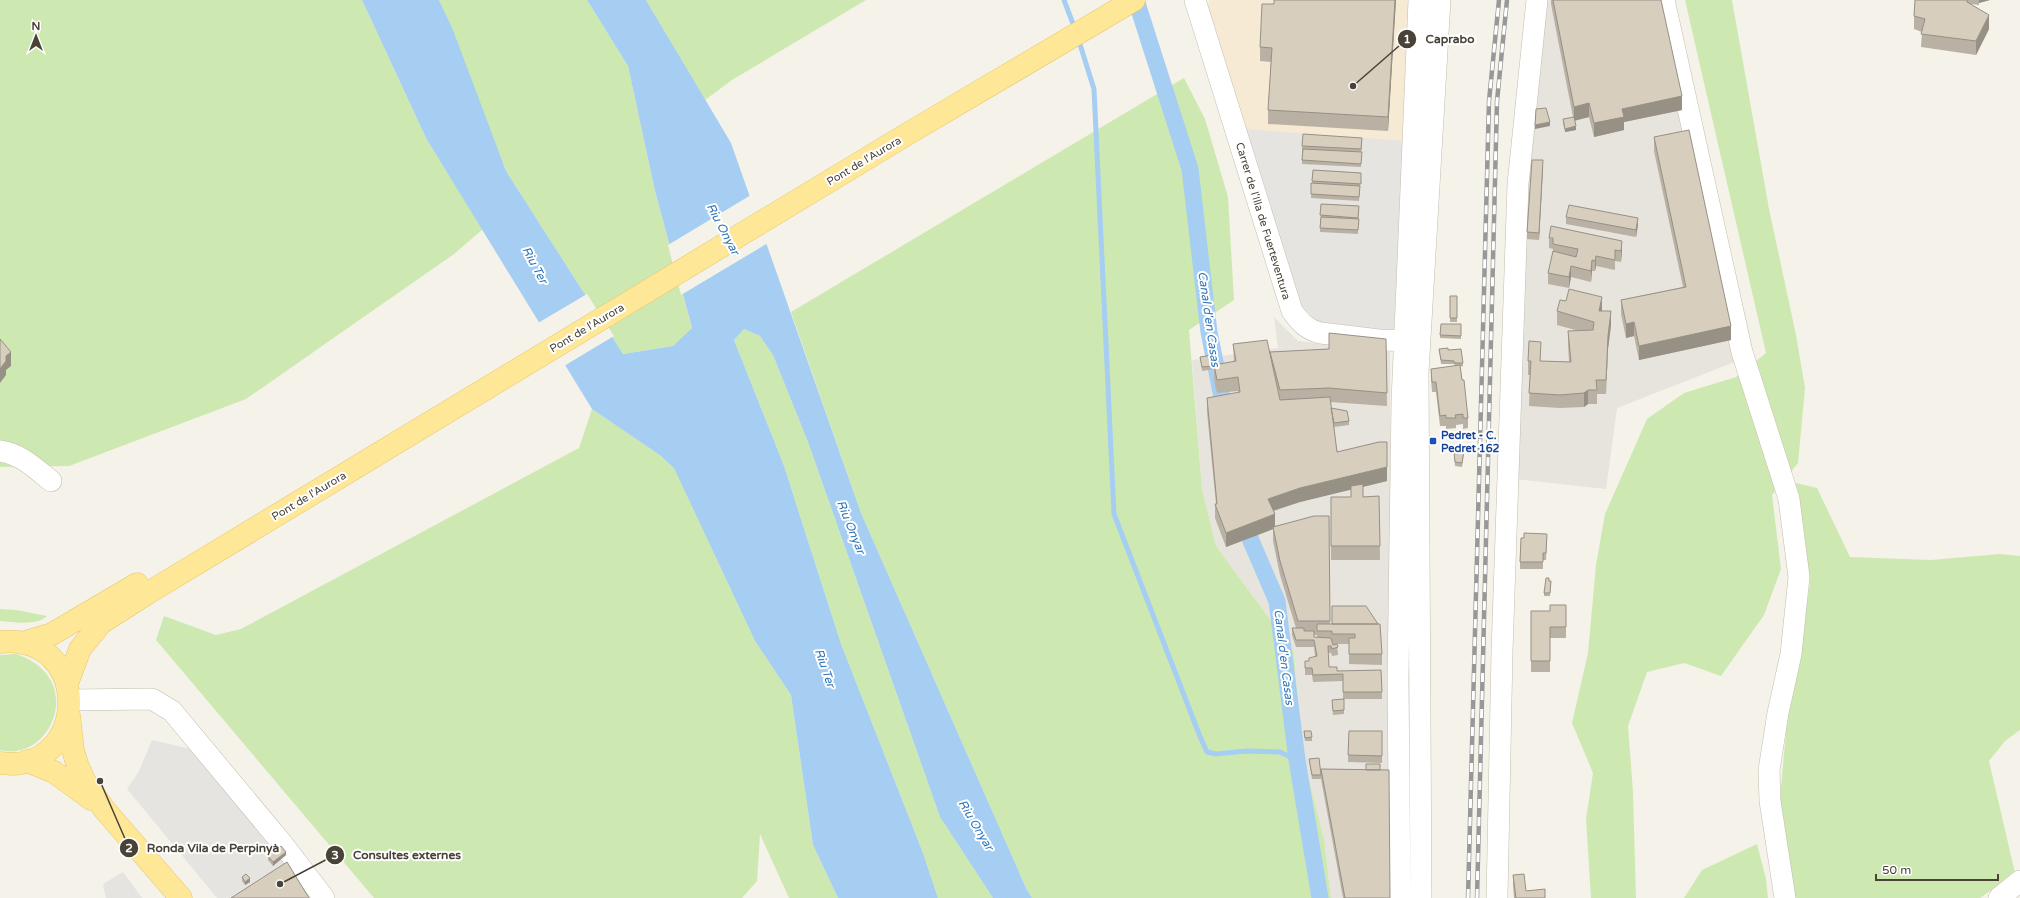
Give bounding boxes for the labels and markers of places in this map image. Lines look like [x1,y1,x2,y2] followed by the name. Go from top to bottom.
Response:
[1397,27,1482,51] callout: Caprabo
[1441,429,1500,455] place label: Pedret - C. Pedret 162
[1428,436,1438,446] marker: Pedret - C. Pedret 162
[119,836,288,860] callout: Ronda Vila de Perpinyà
[325,843,469,867] callout: Consultes externes

